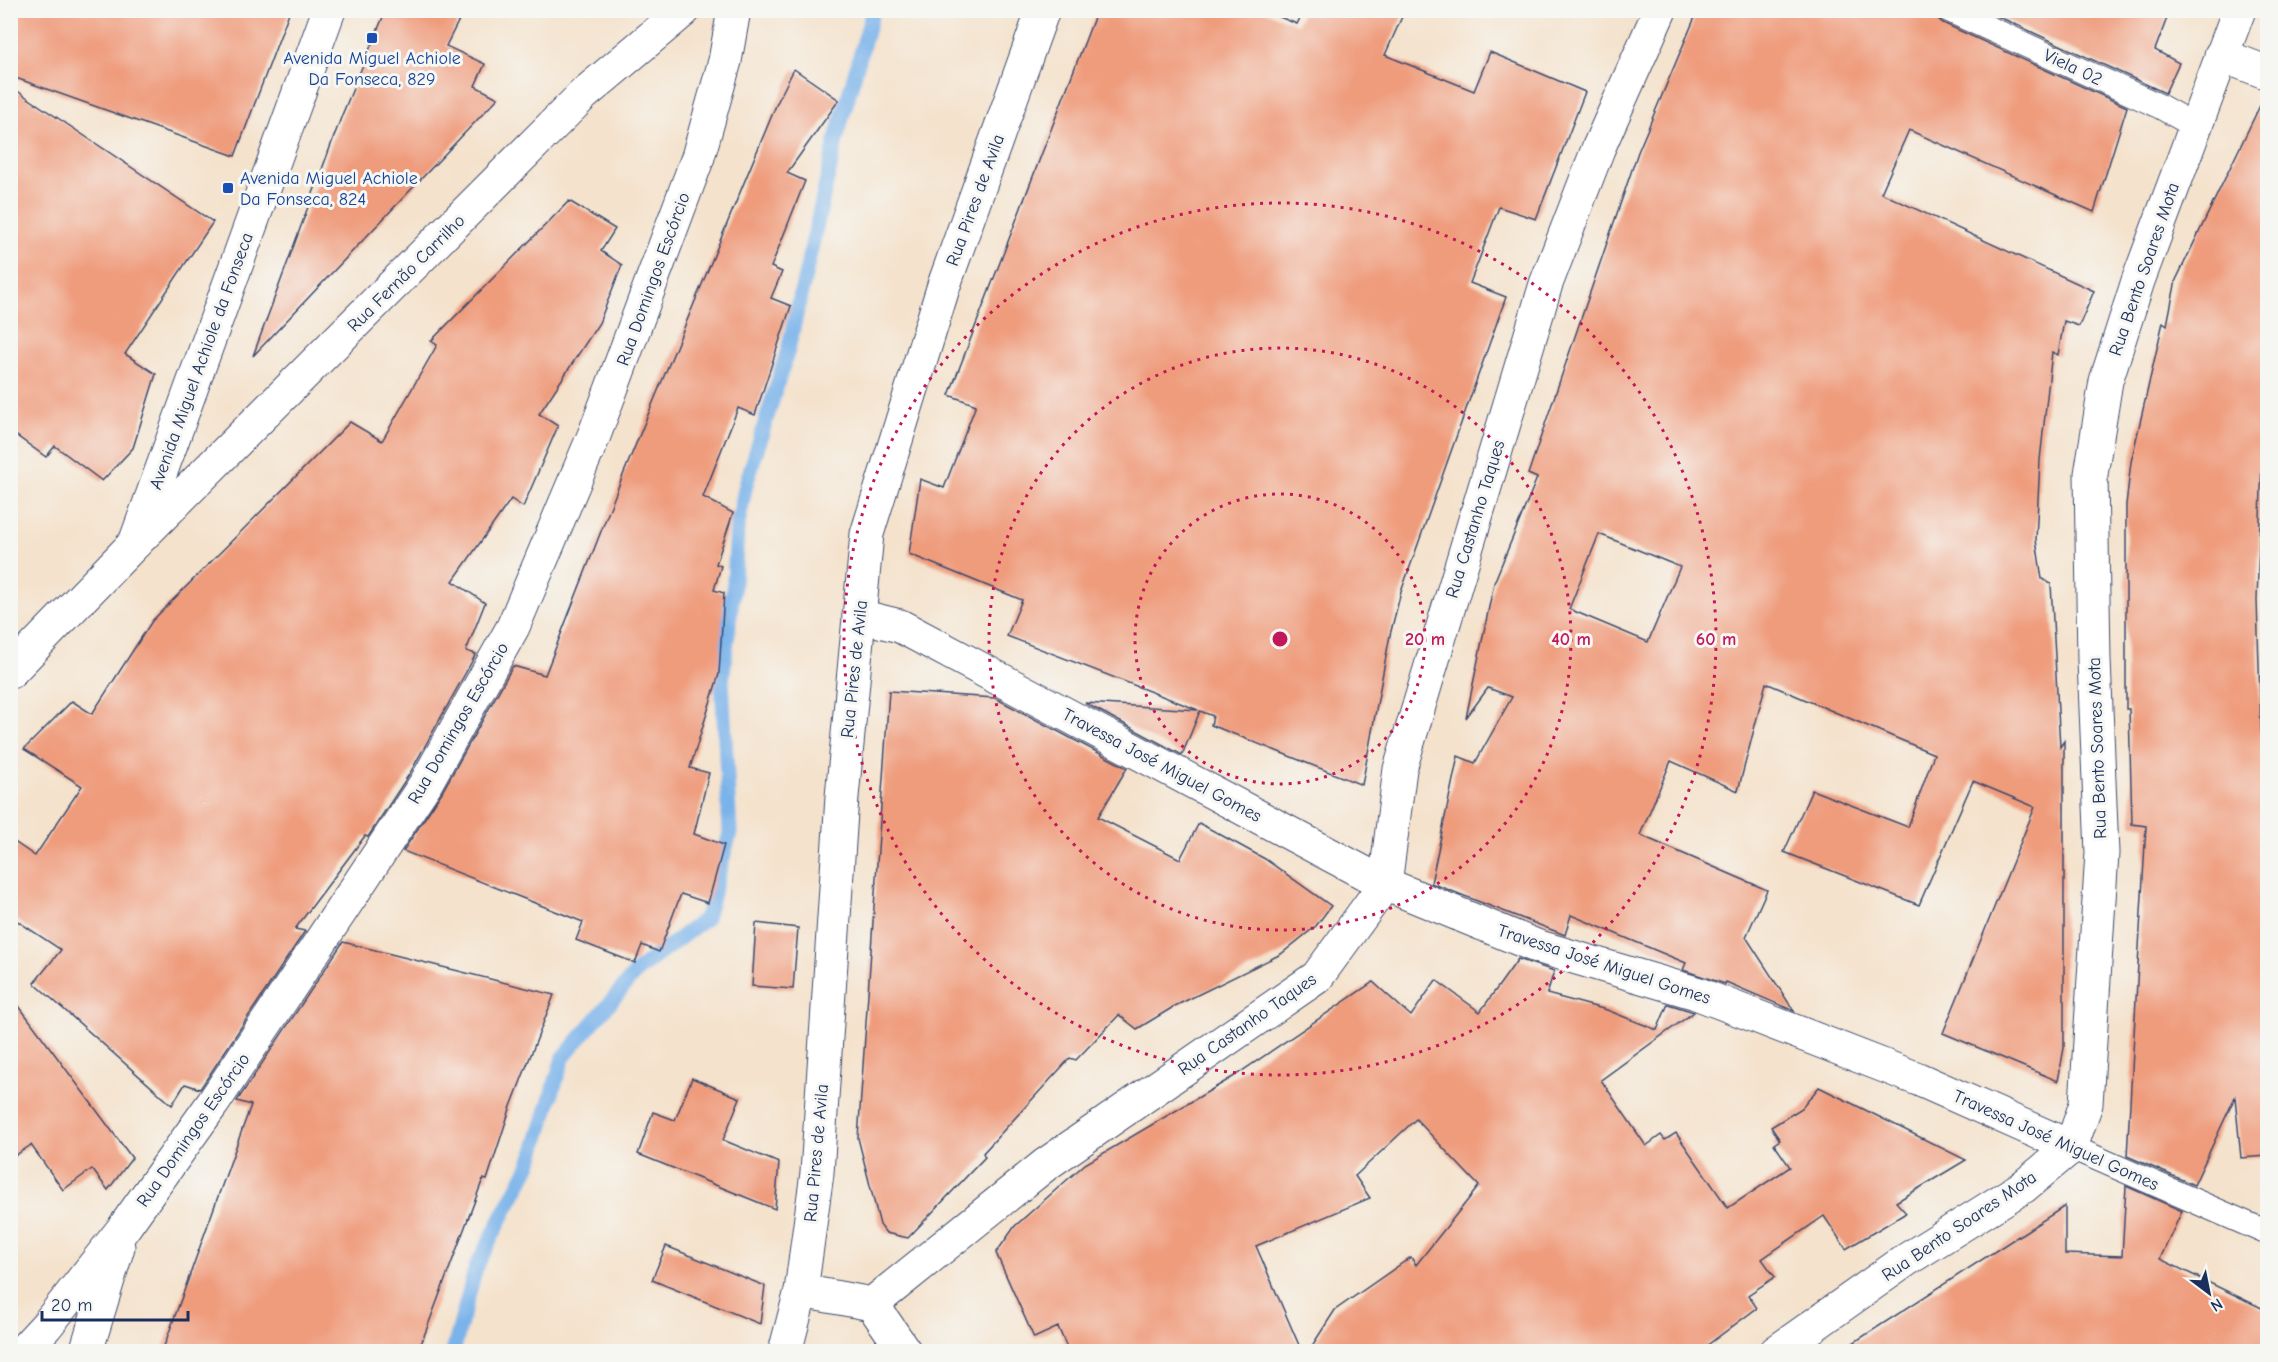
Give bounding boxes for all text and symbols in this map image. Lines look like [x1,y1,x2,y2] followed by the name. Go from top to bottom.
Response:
[365,31,379,45] marker: Avenida Miguel Achiole Da Fonseca, 829
[2040,45,2105,90] street label: Viela 02
[283,48,461,90] place label: Avenida Miguel Achiole Da Fonseca, 829
[942,131,1009,269] street label: Rua Pires de Avila
[240,168,418,210] place label: Avenida Miguel Achiole Da Fonseca, 824
[2105,180,2184,359] street label: Rua Bento Soares Mota
[221,181,235,195] marker: Avenida Miguel Achiole Da Fonseca, 824
[612,190,695,369] street label: Rua Domingos Escórcio
[343,210,469,336] street label: Rua Fernão Carrilho
[145,230,258,492] street label: Avenida Miguel Achiole da Fonseca
[1441,438,1510,601] street label: Rua Castanho Taques
[837,599,872,739] street label: Rua Pires de Avila
[1270,629,1290,649] centre of rings
[1405,629,1445,650] text: 20 m
[1551,629,1591,650] text: 40 m
[1696,629,1736,650] text: 60 m
[404,639,513,808] street label: Rua Domingos Escórcio
[2084,657,2111,839] street label: Rua Bento Soares Mota
[1059,704,1265,827] street label: Travessa José Miguel Gomes
[1495,920,1713,1009] street label: Travessa José Miguel Gomes
[1174,969,1321,1080] street label: Rua Castanho Taques
[132,1049,254,1211] street label: Rua Domingos Escórcio
[800,1083,833,1223] street label: Rua Pires de Avila
[1950,1086,2162,1195] street label: Travessa José Miguel Gomes
[1878,1167,2041,1286] street label: Rua Bento Soares Mota
[2179,1263,2239,1323] north arrow
[42,1284,188,1322] scale bar
[2207,1294,2226,1315] text: N
[51,1295,92,1316] text: 20 m

